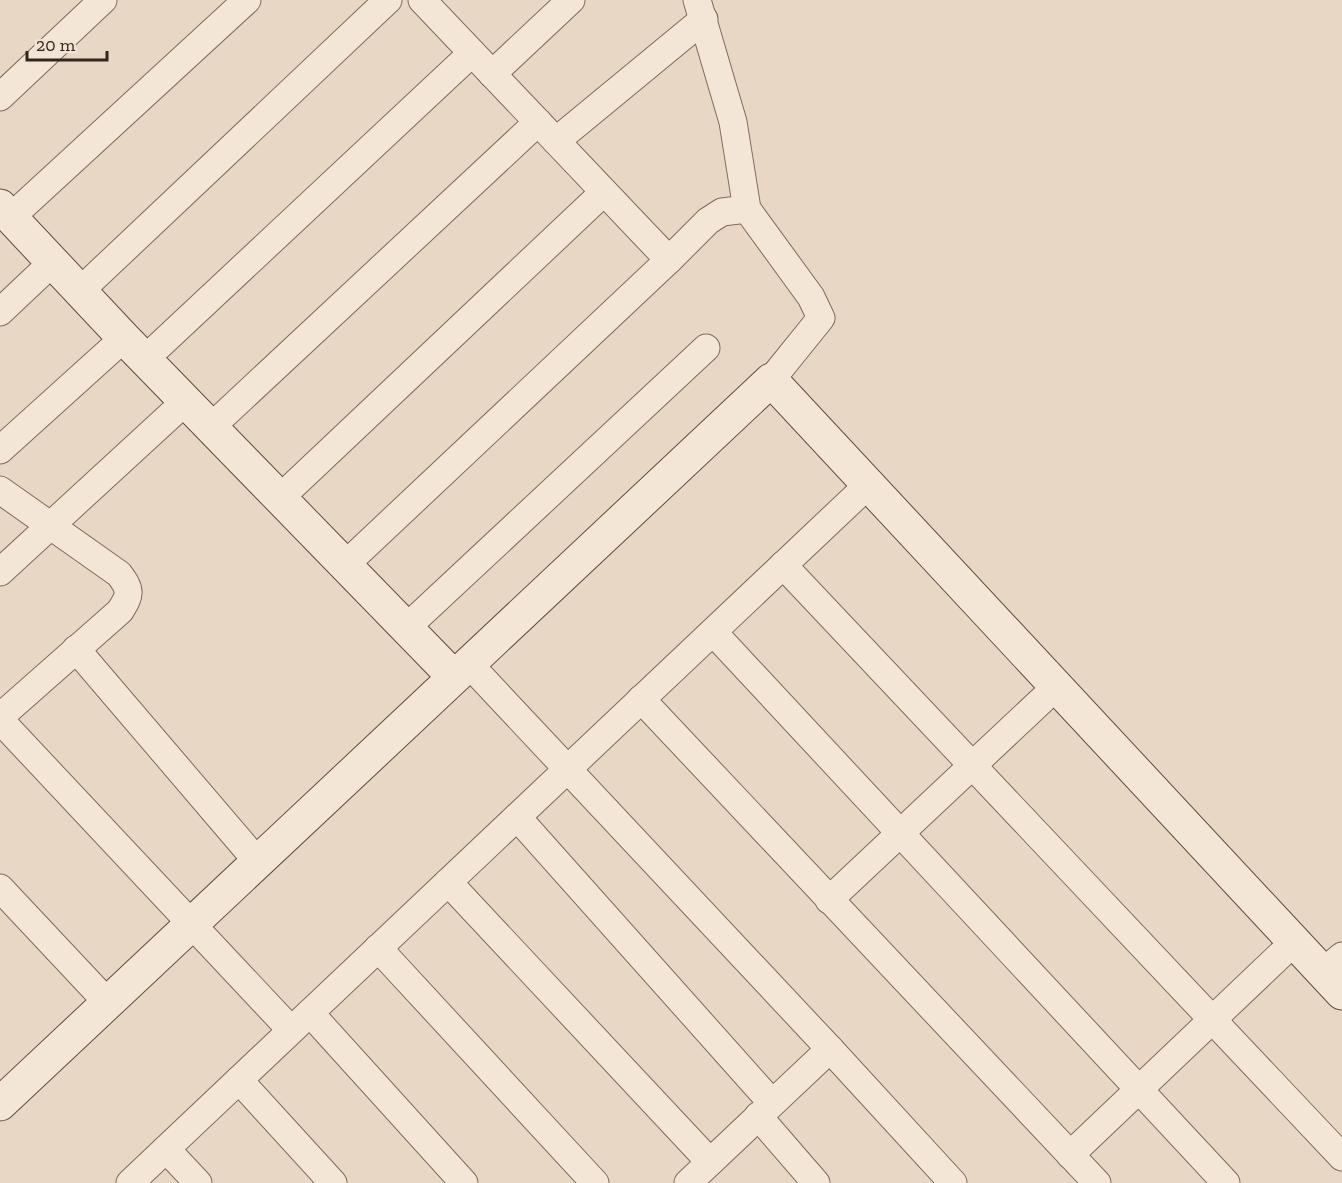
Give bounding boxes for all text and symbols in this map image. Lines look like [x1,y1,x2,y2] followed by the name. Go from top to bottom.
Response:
[27,24,106,62] scale bar
[36,34,76,56] text: 20 m

